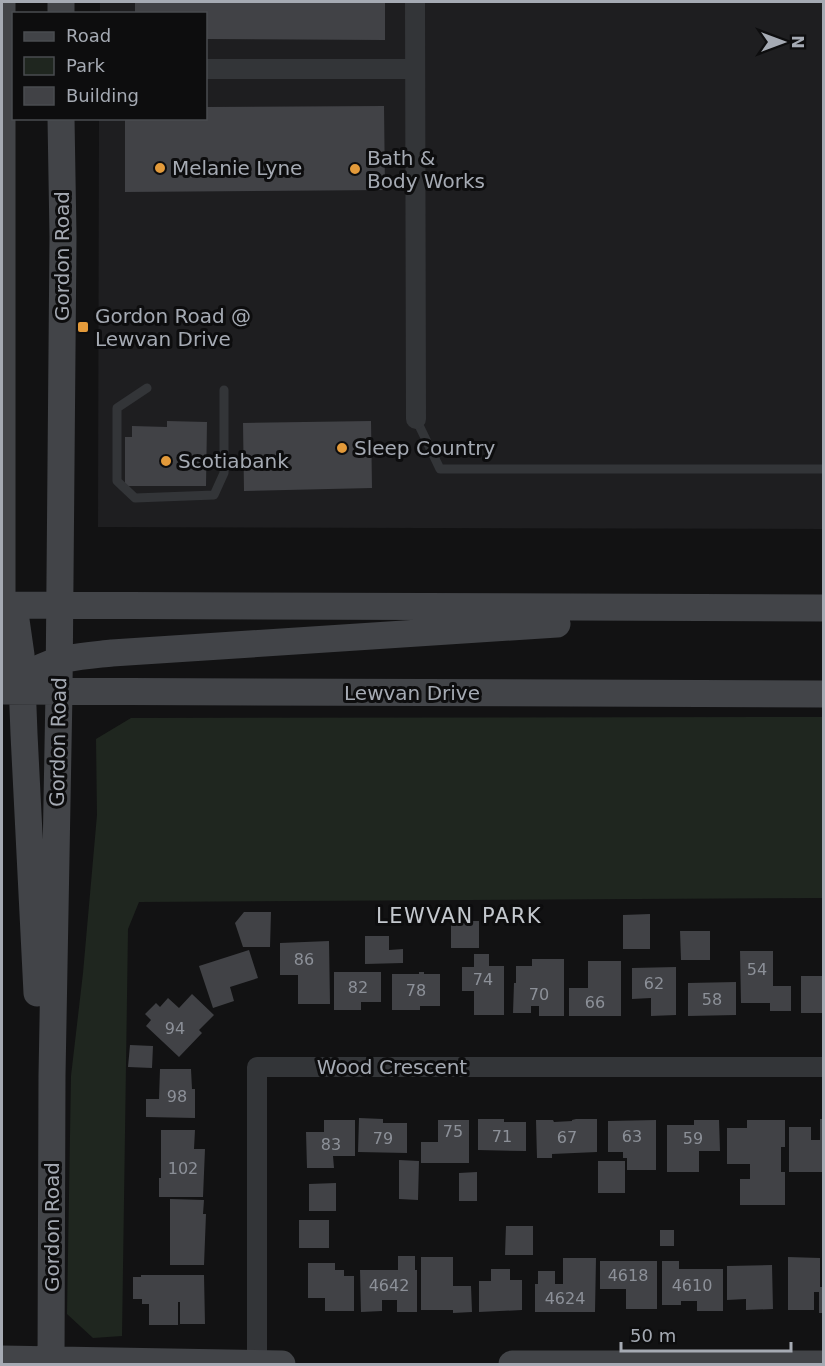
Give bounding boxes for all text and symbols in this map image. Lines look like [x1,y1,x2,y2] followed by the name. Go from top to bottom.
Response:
[12,12,207,120] legend
[753,12,813,72] north arrow
[66,25,111,46] text: Road
[788,35,807,49] text: N
[66,55,105,76] text: Park
[66,85,139,106] text: Building
[367,146,485,193] place label: Bath & Body Works
[172,156,302,180] place label: Melanie Lyne
[153,161,167,175] marker: Melanie Lyne
[348,162,362,176] marker: Bath & Body Works
[50,191,74,321] street label: Gordon Road
[95,304,251,351] place label: Gordon Road @ Lewvan Drive
[76,320,90,334] marker: Gordon Road @ Lewvan Drive
[354,436,496,460] place label: Sleep Country
[335,441,349,455] marker: Sleep Country
[178,449,289,473] place label: Scotiabank
[159,454,173,468] marker: Scotiabank
[45,677,71,807] street label: Gordon Road
[344,681,480,705] street label: Lewvan Drive
[376,904,542,928] district label: LEWVAN PARK
[294,950,314,969] house number: 86
[747,960,767,979] house number: 54
[473,970,493,989] house number: 74
[644,974,664,993] house number: 62
[348,978,368,997] house number: 82
[406,981,426,1000] house number: 78
[529,985,549,1004] house number: 70
[702,990,722,1009] house number: 58
[585,993,605,1012] house number: 66
[165,1019,185,1038] house number: 94
[317,1055,467,1079] street label: Wood Crescent
[167,1087,187,1106] house number: 98
[443,1122,463,1141] house number: 75
[492,1127,512,1146] house number: 71
[622,1127,642,1146] house number: 63
[557,1128,577,1147] house number: 67
[373,1129,393,1148] house number: 79
[683,1129,703,1148] house number: 59
[321,1135,341,1154] house number: 83
[168,1159,198,1178] house number: 102
[40,1162,64,1292] street label: Gordon Road
[608,1266,648,1285] house number: 4618
[369,1276,409,1295] house number: 4642
[672,1276,712,1295] house number: 4610
[545,1289,585,1308] house number: 4624
[621,1315,790,1353] scale bar
[630,1325,676,1346] text: 50 m

